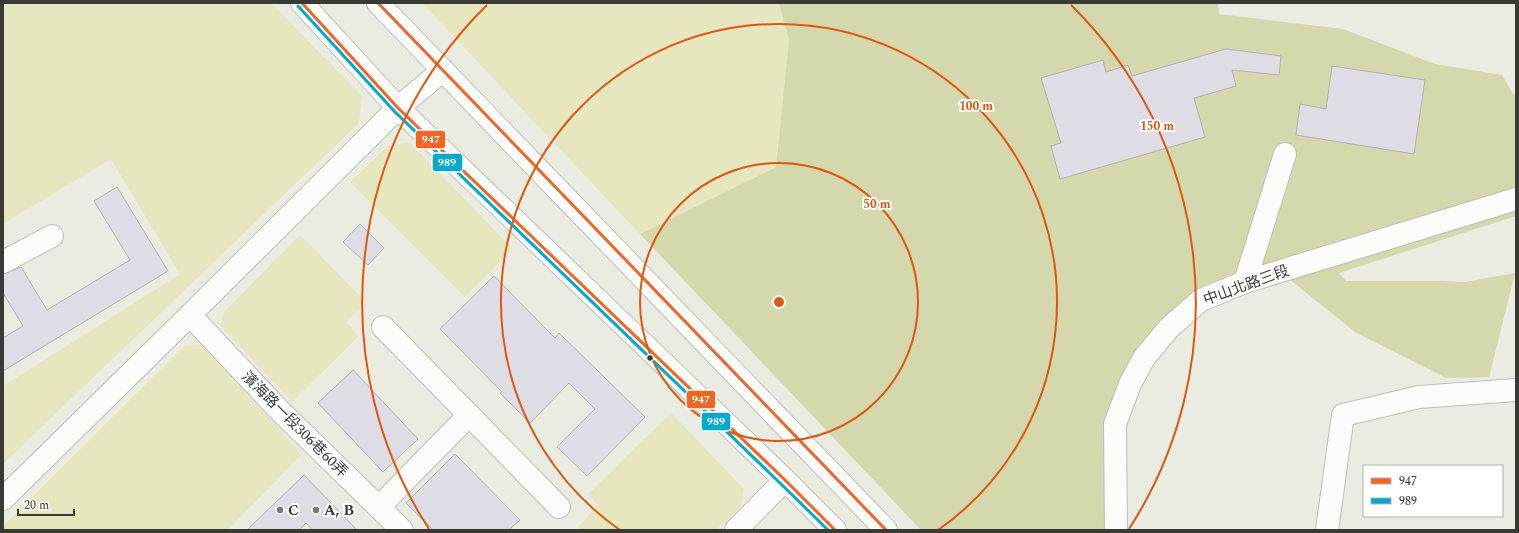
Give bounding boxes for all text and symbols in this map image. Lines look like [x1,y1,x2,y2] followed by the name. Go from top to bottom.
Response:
[959,97,993,116] text: 100 m
[1140,117,1174,136] text: 150 m
[415,130,446,149] line badge: 947
[422,131,440,148] text: 947
[432,153,463,172] line badge: 989
[438,154,456,171] text: 989
[863,195,891,214] text: 50 m
[1200,259,1292,312] street label: 中山北路三段
[772,295,786,309] centre of rings
[645,353,655,363] unlabelled marker
[236,366,353,483] street label: 濱海路一段306巷60弄
[686,390,716,409] line badge: 947
[692,391,710,408] text: 947
[701,412,731,431] line badge: 989
[707,413,725,430] text: 989
[1363,465,1503,517] legend
[1399,472,1417,491] text: 947
[18,491,74,517] scale bar
[1399,492,1417,511] text: 989
[24,496,49,515] text: 20 m
[288,499,299,522] place label: C
[324,499,354,522] place label: A, B
[275,505,285,515] marker: C
[311,505,321,515] marker: A, B

